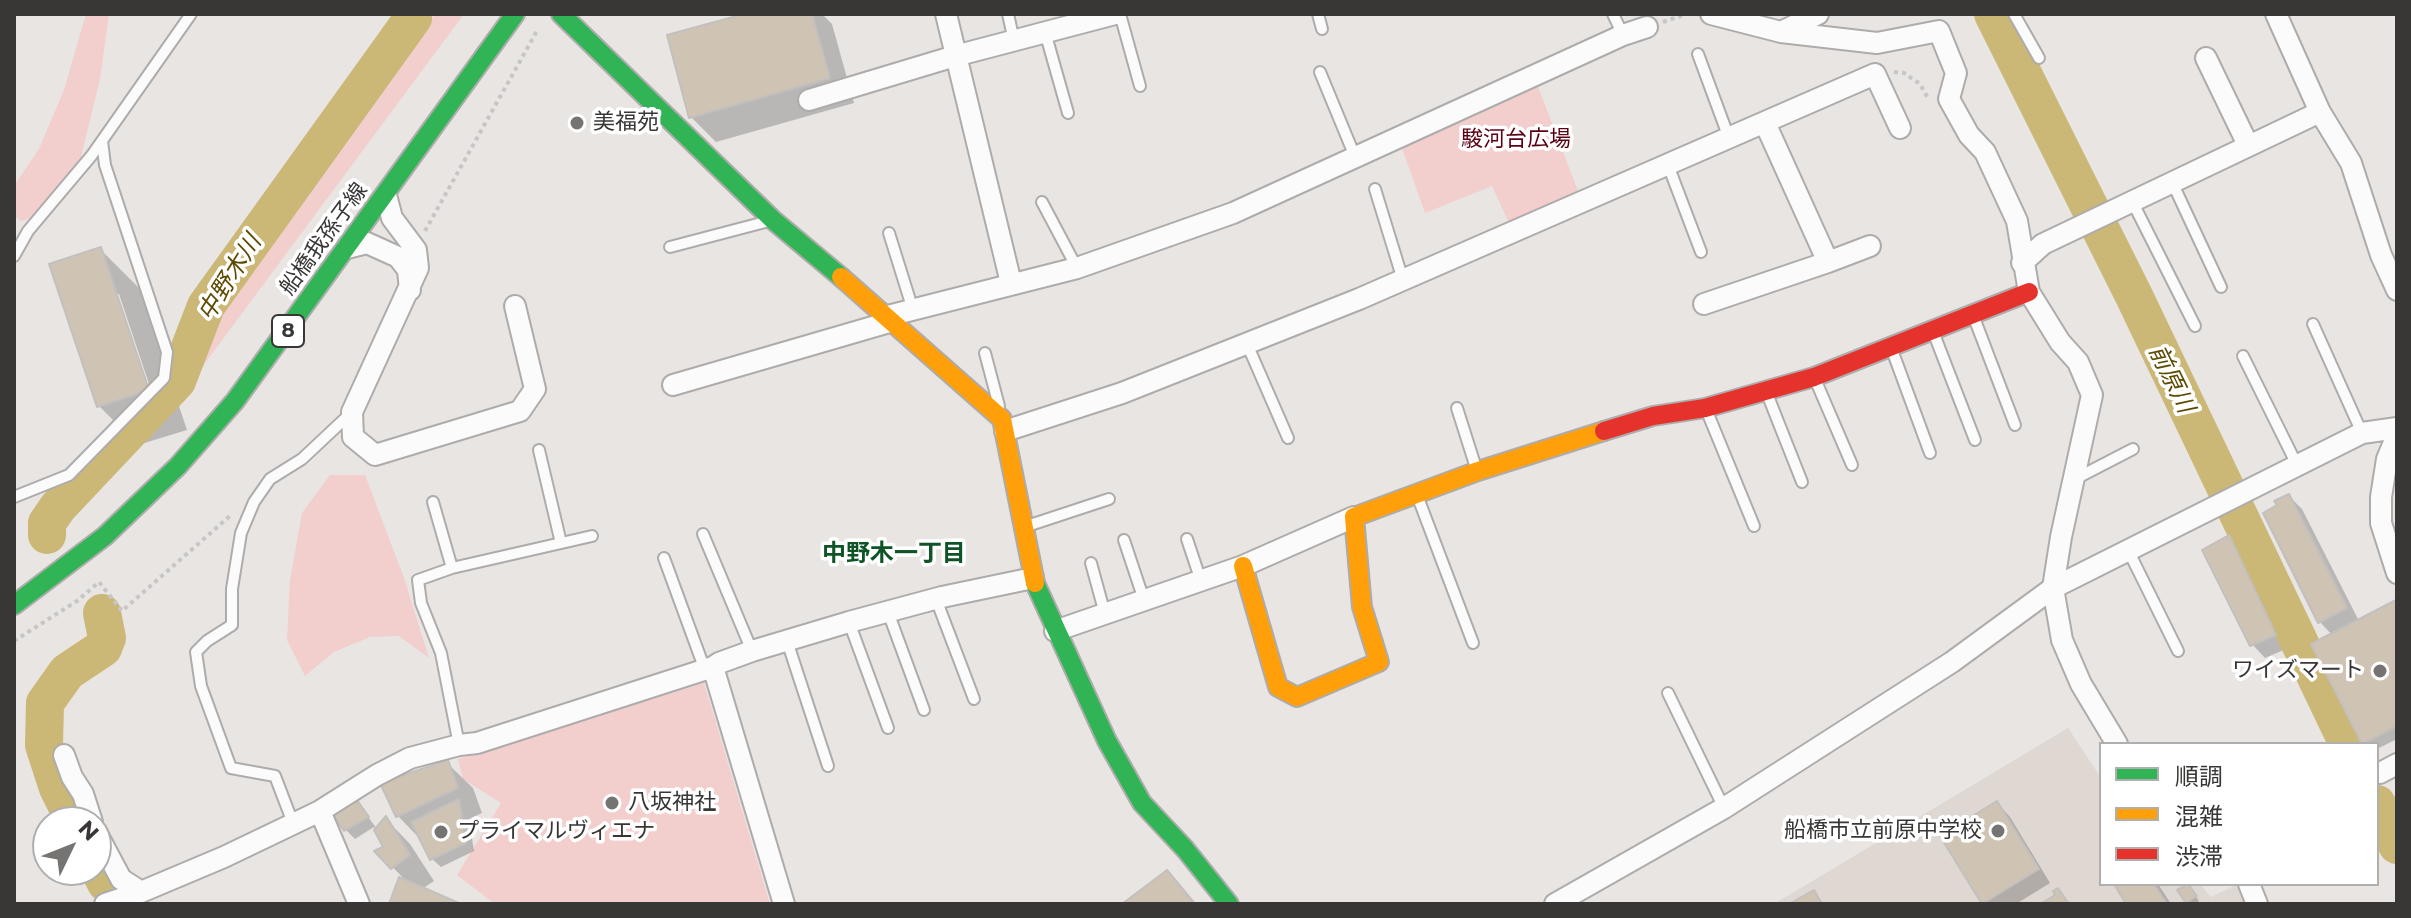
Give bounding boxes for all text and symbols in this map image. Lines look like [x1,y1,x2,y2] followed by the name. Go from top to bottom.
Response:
[593,110,659,136] place label: 美福苑
[568,114,586,132] marker: 美福苑
[1461,127,1571,153] park label: 駿河台広場
[275,178,373,300] street label: 船橋我孫子線
[192,230,268,326] water label: 中野木川
[272,315,304,347] road number: 8
[2142,340,2200,418] water label: 前原川
[822,540,966,568] district label: 中野木一丁目
[2232,658,2364,684] place label: ワイズマート
[2371,662,2389,680] marker: ワイズマート
[2099,742,2379,886] legend
[2175,762,2223,791] text: 順調
[628,790,716,816] place label: 八坂神社
[603,794,621,812] marker: 八坂神社
[2175,802,2223,831] text: 混雑
[32,806,112,886] north arrow
[73,815,104,846] text: N
[1784,818,1982,844] place label: 船橋市立前原中学校
[457,819,655,845] place label: プライマルヴィエナ
[1989,822,2007,840] marker: 船橋市立前原中学校
[432,823,450,841] marker: プライマルヴィエナ
[2175,842,2223,871] text: 渋滞

